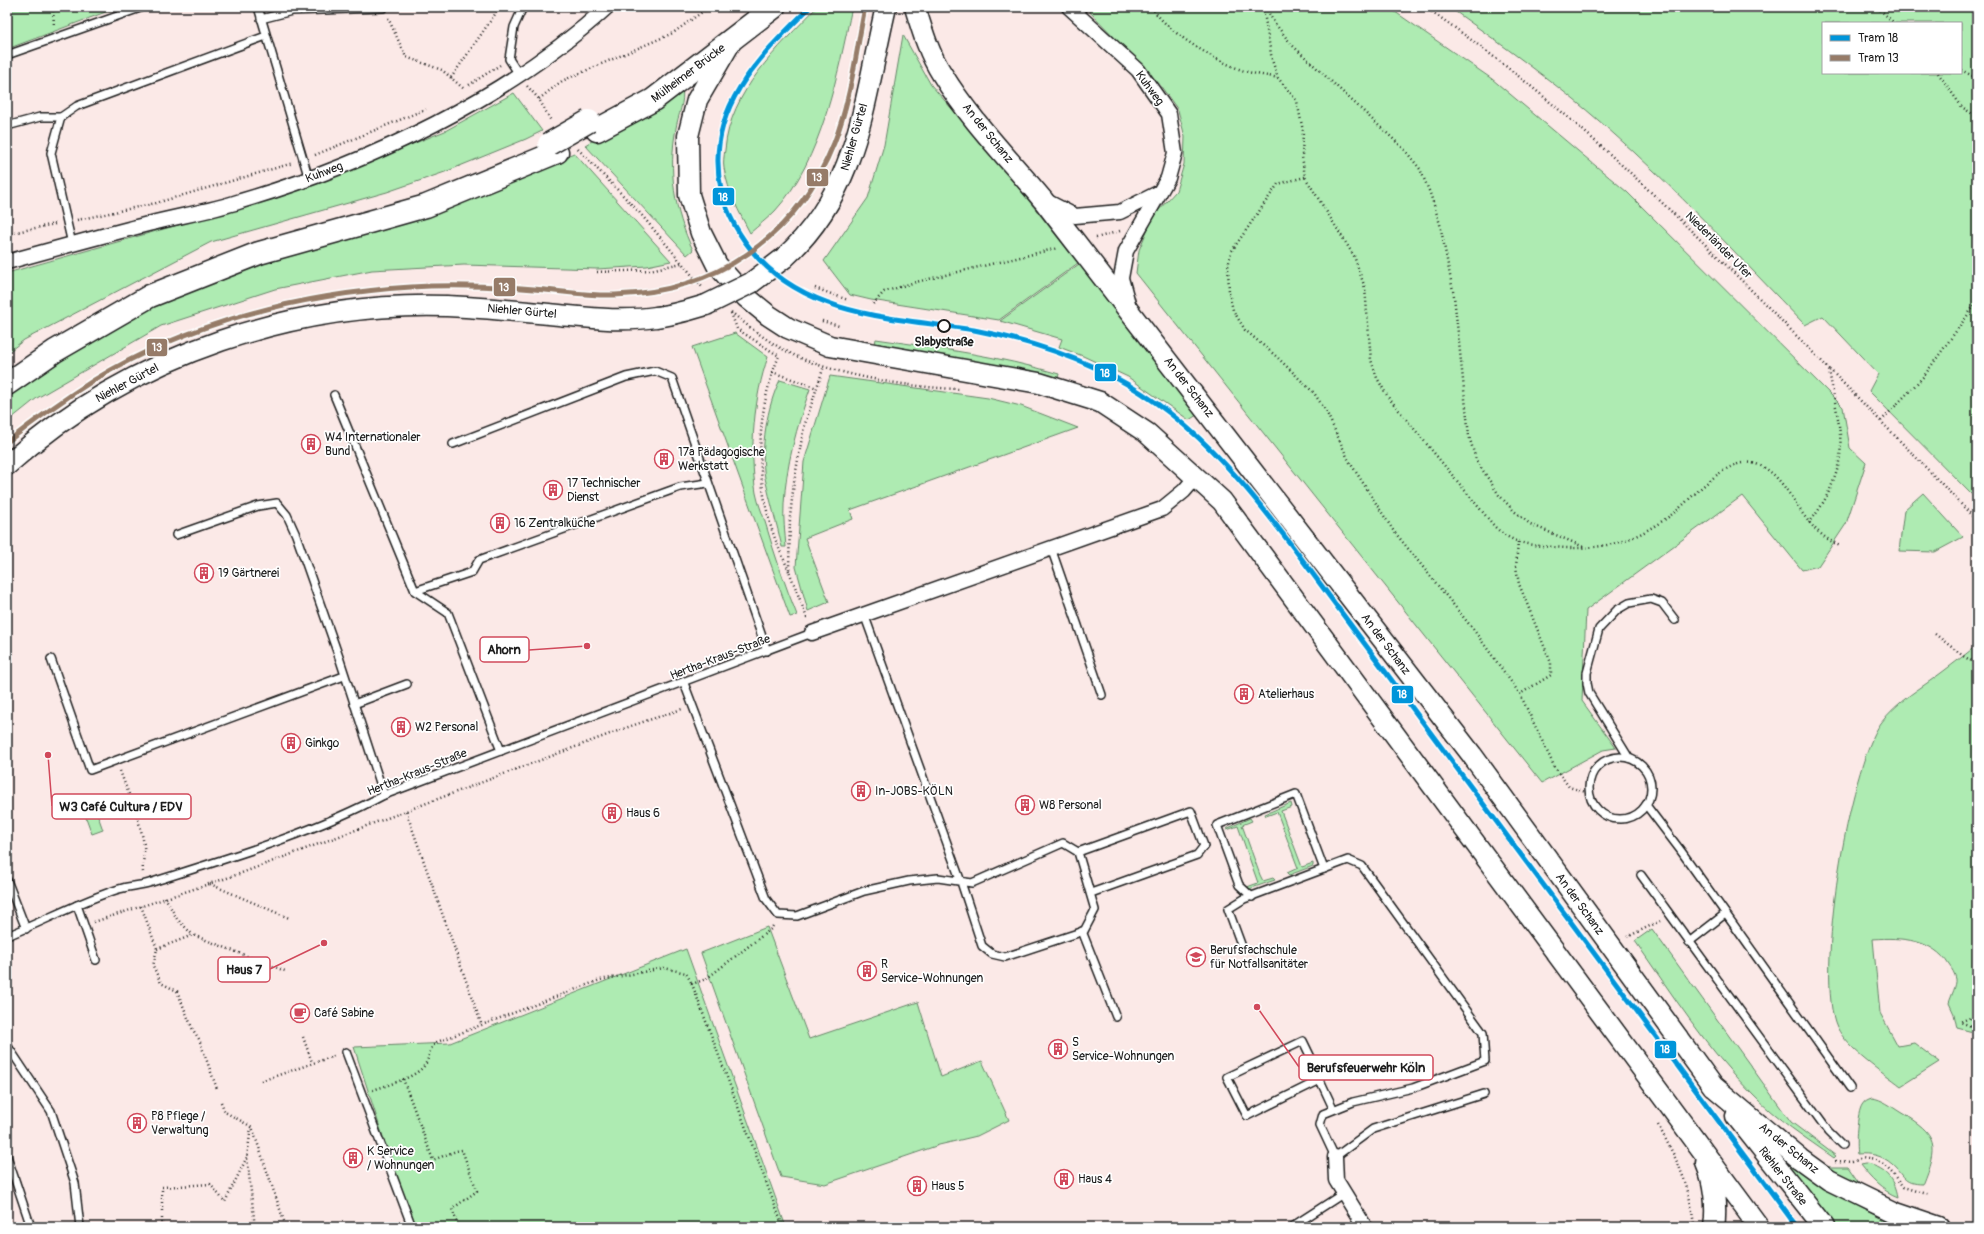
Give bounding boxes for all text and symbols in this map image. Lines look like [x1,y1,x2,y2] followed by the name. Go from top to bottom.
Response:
[1822,22,1962,74] legend
[1858,31,1898,46] text: Tram 18
[648,41,728,106] street label: Mülheimer Brücke
[1858,51,1899,66] text: Tram 13
[1132,68,1167,108] street label: Kuhweg
[959,100,1016,166] street label: An der Schanz
[838,102,871,173] street label: Niehler Gürtel
[303,158,345,186] street label: Kuhweg
[806,168,829,187] line badge: 13
[812,171,822,184] text: 13
[712,187,735,206] line badge: 18
[718,191,728,204] text: 18
[1682,209,1756,283] street label: Niederländer Ufer
[493,277,516,297] line badge: 13
[499,281,509,294] text: 13
[487,301,557,322] street label: Niehler Gürtel
[937,319,951,333] marker: Slabystraße
[915,335,975,350] place label: Slabystraße
[146,338,168,357] line badge: 13
[152,341,162,354] text: 13
[1160,354,1217,421] street label: An der Schanz
[93,360,162,406] street label: Niehler Gürtel
[1094,363,1117,382] line badge: 18
[1100,367,1110,380] text: 18
[325,430,421,459] place label: W4 Internationaler Bund
[300,433,322,455] building icon: W4 Internationaler Bund
[678,445,765,474] place label: 17a Pädagogische Werkstatt
[653,448,675,470] building icon: 17a Pädagogische Werkstatt
[567,476,641,505] place label: 17 Technischer Dienst
[542,479,564,501] building icon: 17 Technischer Dienst
[489,512,511,534] building icon: 16 Zentralküche
[514,516,595,531] place label: 16 Zentralküche
[193,562,215,584] building icon: 19 Gärtnerei
[218,566,279,581] place label: 19 Gärtnerei
[1358,611,1414,678] street label: An der Schanz
[668,631,772,683] street label: Hertha-Kraus-Straße
[480,637,529,662] callout: Ahorn
[487,642,521,658] text: Ahorn
[1233,683,1255,705] building icon: Atelierhaus
[1391,685,1414,704] line badge: 18
[1258,687,1315,702] place label: Atelierhaus
[1397,688,1407,701] text: 18
[390,716,412,738] building icon: W2 Personal
[415,720,478,735] place label: W2 Personal
[280,732,302,754] building icon: Ginkgo
[305,736,340,751] place label: Ginkgo
[365,746,469,799] street label: Hertha-Kraus-Straße
[850,780,872,802] building icon: In-JOBS-KÖLN
[875,783,953,799] place label: In-JOBS-KÖLN
[52,794,191,819] callout: W3 Café Cultura / EDV
[1014,794,1036,816] building icon: W8 Personal
[1039,798,1102,813] place label: W8 Personal
[59,799,183,815] text: W3 Café Cultura / EDV
[601,802,623,824] building icon: Haus 6
[626,806,660,821] place label: Haus 6
[1552,870,1607,938] street label: An der Schanz
[1210,943,1309,972] place label: Berufsfachschule für Notfallsanitäter
[1185,946,1207,968] school or university icon: Berufsfachschule für Notfallsanitäter
[218,957,270,982] callout: Haus 7
[881,957,984,986] place label: R Service-Wohnungen
[856,960,878,982] building icon: R Service-Wohnungen
[226,962,262,978] text: Haus 7
[289,1002,311,1024] cafe icon: Café Sabine
[314,1006,374,1021] place label: Café Sabine
[1072,1035,1175,1064] place label: S Service-Wohnungen
[1047,1038,1069,1060] building icon: S Service-Wohnungen
[1654,1040,1677,1059] line badge: 18
[1660,1043,1670,1056] text: 18
[1299,1055,1433,1080] callout: Berufsfeuerwehr Köln
[1307,1060,1426,1076] text: Berufsfeuerwehr Köln
[151,1109,209,1138] place label: P8 Pflege / Verwaltung
[126,1112,148,1134] building icon: P8 Pflege / Verwaltung
[1756,1120,1822,1177] street label: An der Schanz
[367,1144,435,1173] place label: K Service / Wohnungen
[1755,1144,1810,1209] street label: Riehler Straße
[342,1147,364,1169] building icon: K Service / Wohnungen
[1053,1168,1075,1190] building icon: Haus 4
[1078,1172,1112,1187] place label: Haus 4
[906,1175,928,1197] building icon: Haus 5
[931,1179,964,1194] place label: Haus 5

